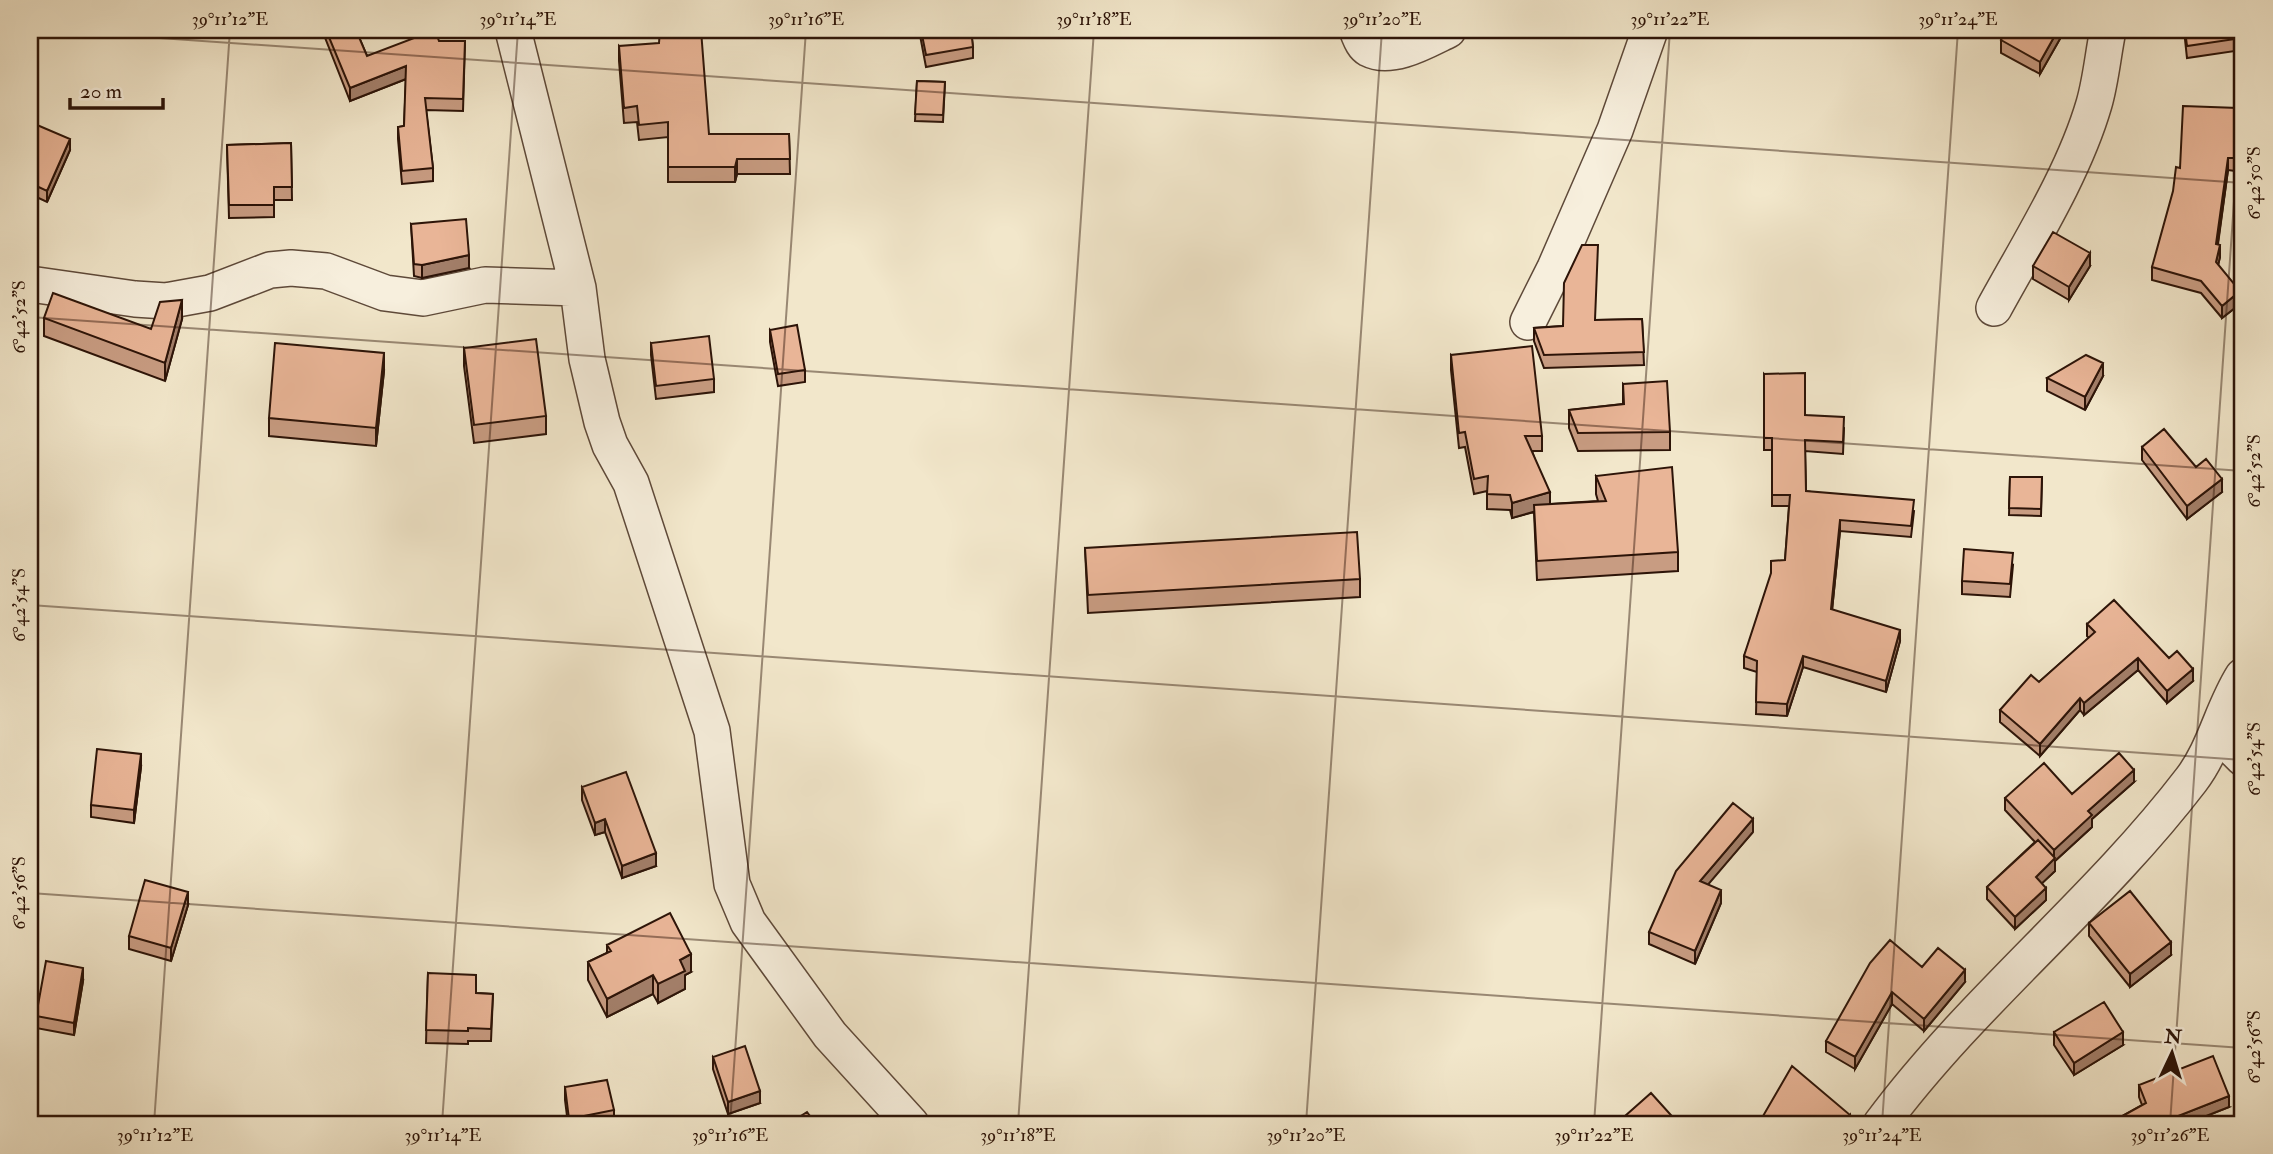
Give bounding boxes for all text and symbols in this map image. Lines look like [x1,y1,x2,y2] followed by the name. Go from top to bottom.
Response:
[192,8,268,31] text: 39°11'12"E
[480,8,556,31] text: 39°11'14"E
[768,8,844,31] text: 39°11'16"E
[1056,8,1132,31] text: 39°11'18"E
[1342,8,1422,31] text: 39°11'20"E
[1630,8,1710,31] text: 39°11'22"E
[1918,8,1998,31] text: 39°11'24"E
[70,66,163,110] scale bar
[80,78,122,105] text: 20 m
[2243,146,2266,220] text: 6°42'50"S
[8,280,31,354] text: 6°42'52"S
[2243,434,2266,508] text: 6°42'52"S
[8,568,31,642] text: 6°42'54"S
[2243,722,2266,796] text: 6°42'54"S
[8,856,31,930] text: 6°42'56"S
[2243,1010,2266,1084] text: 6°42'56"S
[2136,1018,2206,1088] north arrow
[2163,1024,2183,1050] text: N
[117,1124,193,1147] text: 39°11'12"E
[405,1124,481,1147] text: 39°11'14"E
[692,1124,768,1147] text: 39°11'16"E
[980,1124,1056,1147] text: 39°11'18"E
[1266,1124,1346,1147] text: 39°11'20"E
[1554,1124,1634,1147] text: 39°11'22"E
[1842,1124,1922,1147] text: 39°11'24"E
[2131,1124,2210,1147] text: 39°11'26"E

